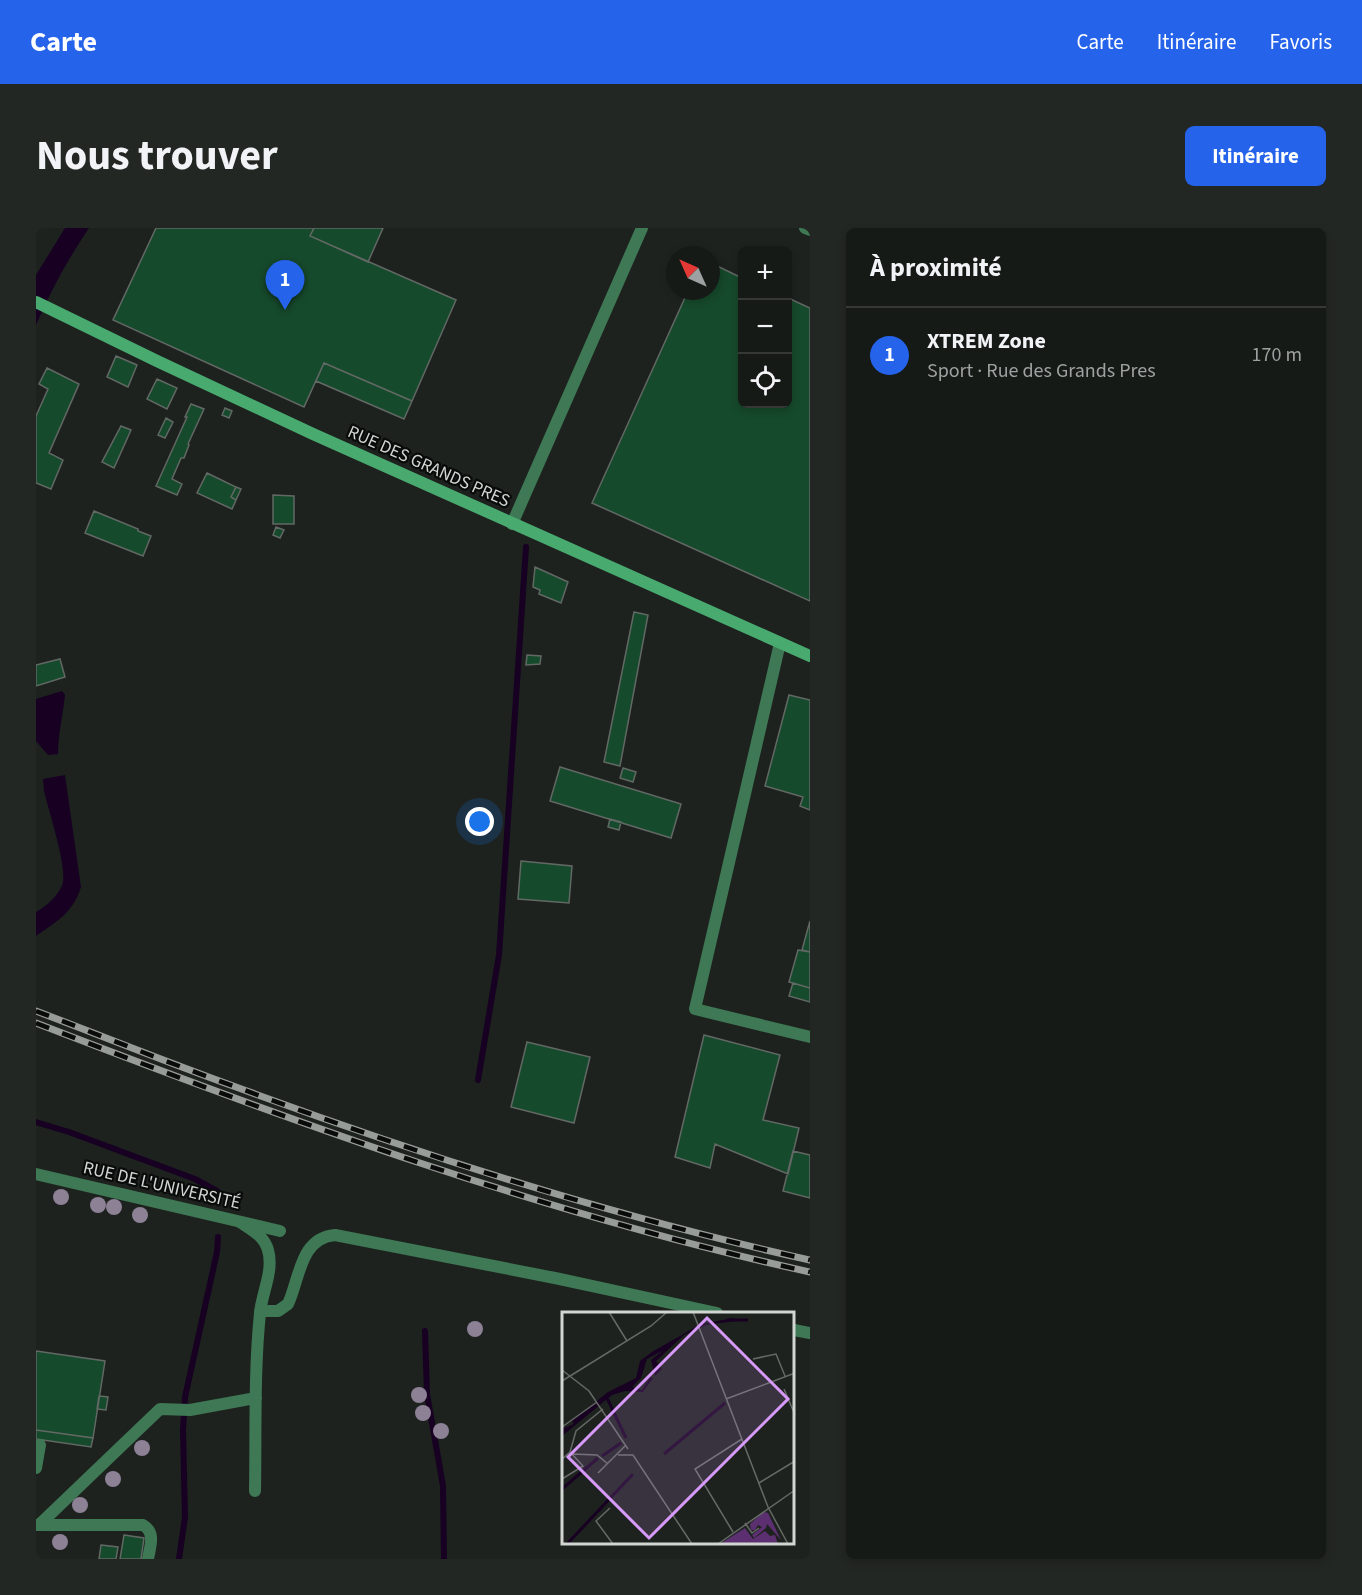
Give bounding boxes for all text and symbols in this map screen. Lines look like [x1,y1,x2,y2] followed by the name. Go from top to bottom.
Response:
[30,22,97,62] text: Carte
[1077,27,1124,57] text: Carte
[1157,27,1236,57] text: Itinéraire
[1269,27,1332,57] text: Favoris
[36,126,278,186] text: Nous trouver
[1185,126,1326,186] button: Itinéraire
[666,246,720,300] north arrow
[738,246,792,408] map controls
[738,246,792,300] button: +
[870,249,1002,286] text: À proximité
[266,260,304,310] pin: 1
[738,300,792,354] button: −
[927,325,1046,357] text: XTREM Zone
[884,341,895,369] text: 1
[1252,341,1302,369] text: 170 m
[738,354,792,408] button: locate
[927,357,1156,385] text: Sport · Rue des Grands Pres
[344,419,514,514] street label: RUE DES GRANDS PRES
[465,807,494,836] your location
[81,1155,243,1216] street label: RUE DE L'UNIVERSITÉ
[562,1312,795,1544] inset map

